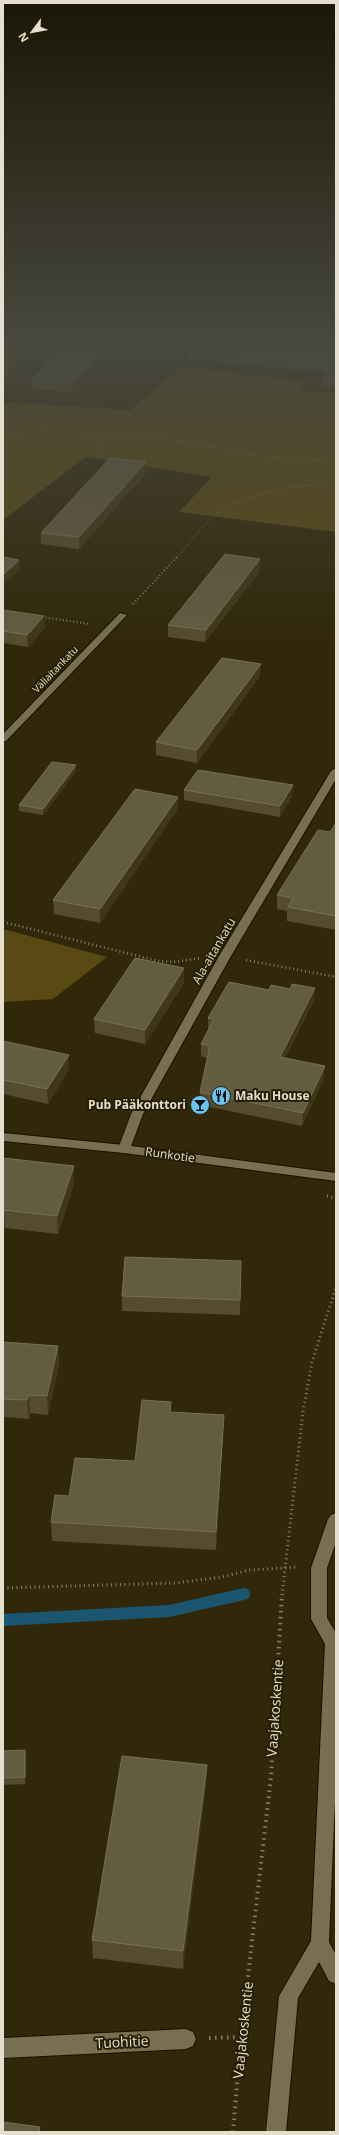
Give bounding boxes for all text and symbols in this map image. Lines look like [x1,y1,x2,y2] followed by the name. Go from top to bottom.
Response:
[12,12,52,52] north arrow
[14,30,32,45] text: N
[29,642,81,696] street label: Väliaitankatu
[188,915,239,987] street label: Ala-aitankatu
[210,1085,232,1107] restaurant icon: Maku House
[235,1087,310,1104] place label: Maku House
[189,1094,211,1116] bar icon: Pub Pääkonttori
[88,1096,186,1113] place label: Pub Pääkonttori
[144,1143,196,1166] street label: Runkotie
[262,1658,287,1757] street label: Vaajakoskentie
[228,1980,257,2080] street label: Vaajakoskentie
[95,2031,149,2052] street label: Tuohitie

